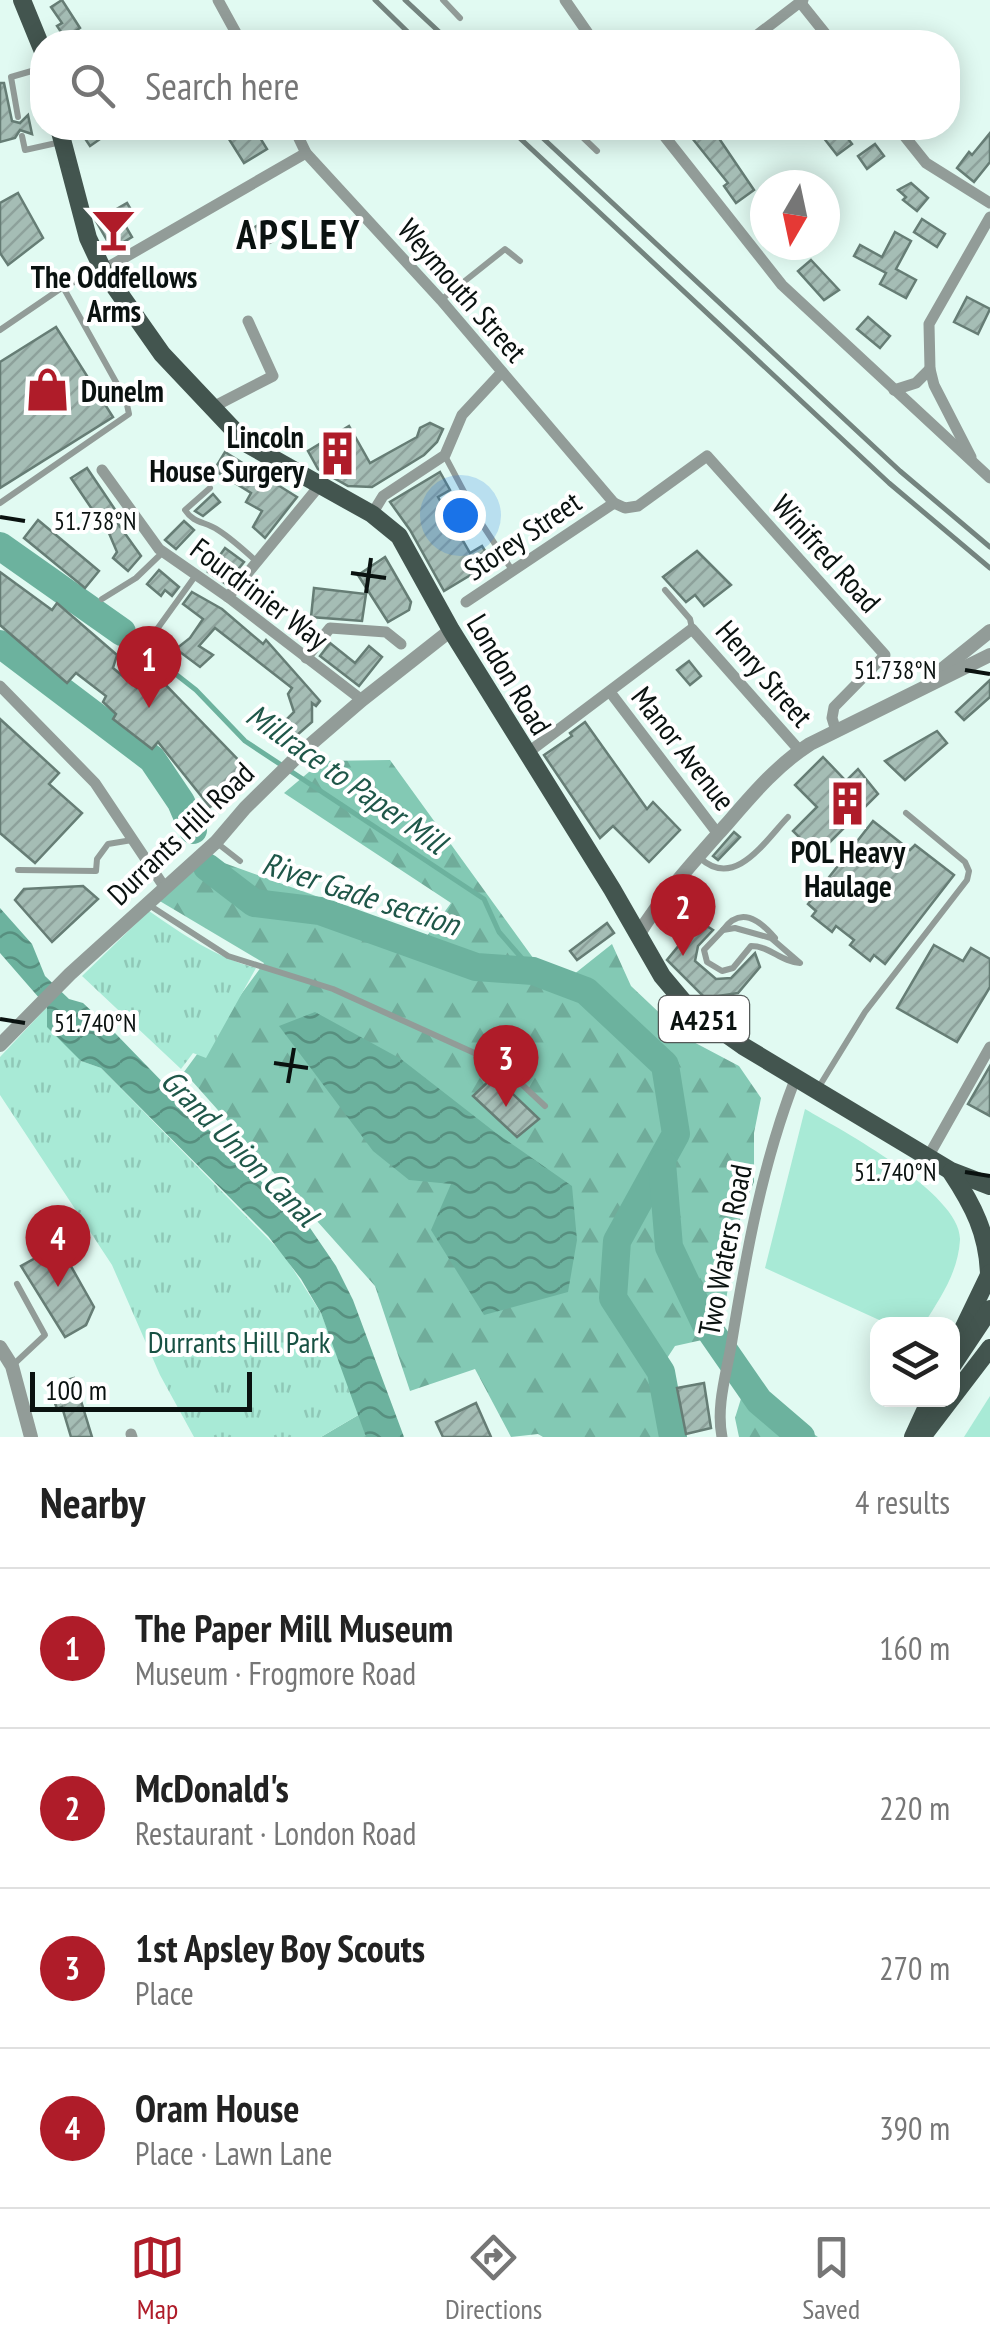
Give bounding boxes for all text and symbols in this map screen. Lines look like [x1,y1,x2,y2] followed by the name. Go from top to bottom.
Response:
[30,30,960,140] search box
[65,58,120,113] icon: search
[145,61,299,110] text: Search here
[750,170,840,260] north arrow
[90,205,138,253] bar icon: The Oddfellows Arms
[235,208,362,260] district label: APSLEY
[390,210,536,370] street label: Weymouth Street
[31,257,197,330] place label: The Oddfellows Arms
[24,366,72,414] shop icon: Dunelm
[81,371,164,410] place label: Dunelm
[150,417,305,490] place label: Lincoln House Surgery
[313,429,361,477] building icon: Lincoln House Surgery
[456,481,589,588] street label: Storey Street
[764,486,890,620] street label: Winifred Road
[435,490,486,541] your location
[54,505,136,537] text: 51.738°N
[183,528,337,658] street label: Fourdrinier Way
[459,607,561,741] street label: London Road
[708,612,822,735] street label: Henry Street
[116,626,182,708] pin: 1
[854,654,936,686] text: 51.738°N
[623,678,745,818] street label: Manor Avenue
[239,693,457,864] water label: Millrace to Paper Mill
[98,753,262,913] street label: Durrants Hill Road
[824,780,872,828] building icon: POL Heavy Haulage
[791,832,906,905] place label: POL Heavy Haulage
[257,841,467,945] water label: River Gade section
[650,874,716,956] pin: 2
[659,996,749,1042] road number: A4251
[54,1007,136,1039] text: 51.740°N
[474,1024,538,1107] pin: 3
[152,1059,329,1236] water label: Grand Union Canal
[854,1156,936,1188] text: 51.740°N
[688,1161,760,1339] street label: Two Waters Road
[26,1204,90,1287] pin: 4
[870,1317,960,1407] map controls
[870,1317,960,1407] button: layers
[148,1322,331,1361] park label: Durrants Hill Park
[30,1367,252,1412] scale bar
[45,1371,107,1408] text: 100 m
[40,1475,145,1530] text: Nearby
[855,1481,950,1523] text: 4 results
[135,1603,453,1652] text: The Paper Mill Museum
[65,1627,80,1669] text: 1
[879,1627,950,1669] text: 160 m
[135,1652,416,1694] text: Museum · Frogmore Road
[135,1763,289,1812] text: McDonald's
[65,1787,80,1829] text: 2
[879,1787,950,1829] text: 220 m
[135,1812,416,1854] text: Restaurant · London Road
[135,1923,425,1972] text: 1st Apsley Boy Scouts
[65,1947,80,1989] text: 3
[879,1947,950,1989] text: 270 m
[135,1972,194,2014] text: Place
[135,2083,300,2132] text: Oram House
[65,2107,80,2149] text: 4
[879,2107,950,2149] text: 390 m
[135,2132,332,2174] text: Place · Lawn Lane
[130,2230,185,2327] tab: Map
[445,2230,542,2327] tab: Directions
[802,2230,860,2327] tab: Saved

